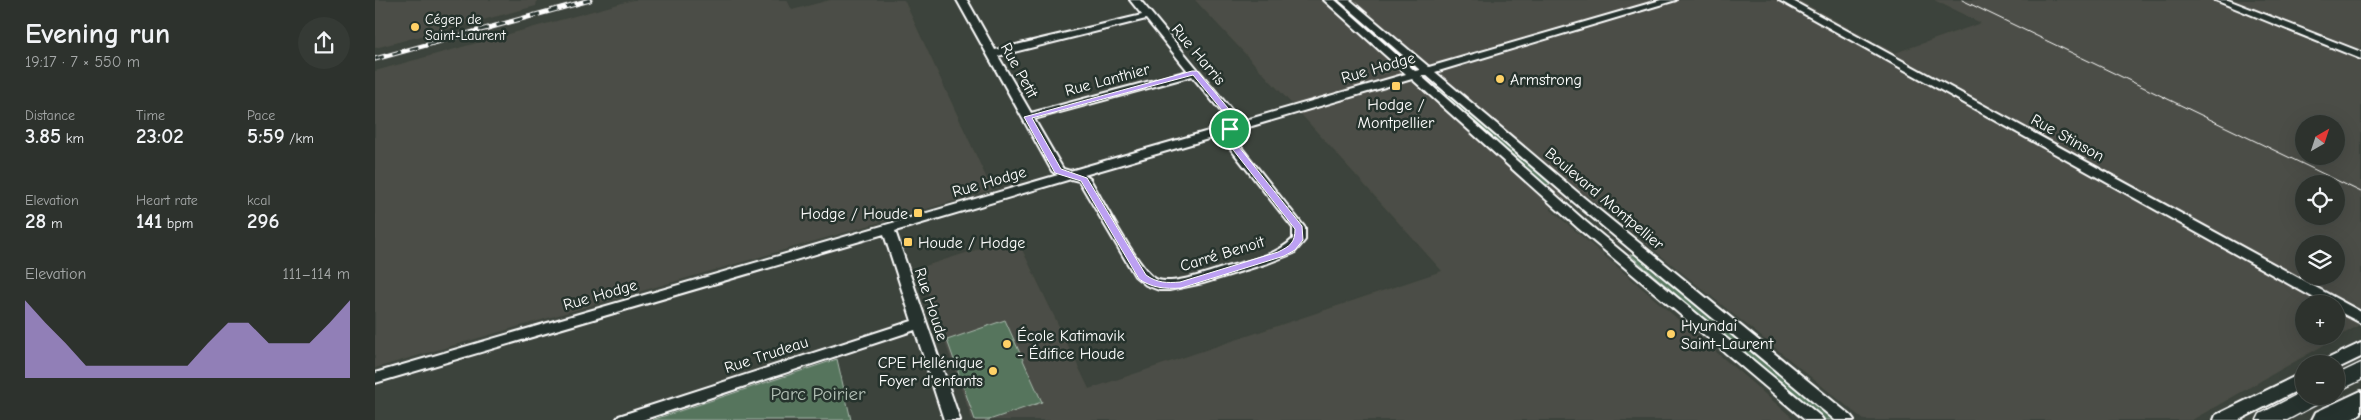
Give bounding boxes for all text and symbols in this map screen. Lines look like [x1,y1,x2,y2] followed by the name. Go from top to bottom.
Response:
[425,11,507,44] place label: Cégep de Saint-Laurent
[298,17,350,69] button: share
[25,18,170,50] text: Evening run
[409,21,421,33] marker: Cégep de Saint-Laurent
[1168,21,1229,89] street label: Rue Harris
[997,40,1042,102] street label: Rue Petit
[1339,49,1417,87] street label: Rue Hodge
[25,53,140,71] text: 19:17 · 7 × 550 m
[1063,60,1152,100] street label: Rue Lanthier
[1510,71,1582,89] place label: Armstrong
[1494,73,1506,85] marker: Armstrong
[1390,80,1402,92] marker: Hodge / Montpellier
[1358,96,1435,132] place label: Hodge / Montpellier
[25,107,75,124] text: Distance
[136,107,165,124] text: Time
[247,107,275,124] text: Pace
[1209,108,1251,150] pin
[2028,110,2107,165] street label: Rue Stinson
[1216,115,1244,143] icon: arrive
[2295,115,2345,165] north arrow
[2295,115,2345,405] map controls
[25,124,61,148] text: 3.85
[136,124,184,148] text: 23:02
[247,124,285,148] text: 5:59
[61,130,84,147] text: km
[285,130,314,147] text: /km
[1541,144,1668,254] street label: Boulevard Montpellier
[950,163,1028,201] street label: Rue Hodge
[2295,175,2345,225] button: locate
[25,192,79,209] text: Elevation
[136,192,198,209] text: Heart rate
[247,192,271,209] text: kcal
[801,205,908,223] place label: Hodge / Houde
[912,207,924,219] marker: Hodge / Houde
[25,209,46,233] text: 28
[136,209,162,233] text: 141
[247,209,279,233] text: 296
[46,215,62,232] text: m
[162,215,193,232] text: bpm
[1178,232,1267,275] street label: Carré Benoit
[918,234,1025,252] place label: Houde / Hodge
[2295,235,2345,285] button: layers
[902,236,914,248] marker: Houde / Hodge
[25,265,86,283] text: Elevation
[282,265,350,283] text: 111–114 m
[911,265,951,343] street label: Rue Houde
[561,276,639,314] street label: Rue Hodge
[2295,295,2345,345] button: +
[1681,317,1774,353] place label: Hyundai Saint-Laurent
[1017,326,1125,363] place label: École Katimavik - Édifice Houde
[1665,328,1677,340] marker: Hyundai Saint-Laurent
[722,333,810,377] street label: Rue Trudeau
[1001,338,1013,350] marker: École Katimavik - Édifice Houde
[878,354,983,390] place label: CPE Hellénique Foyer d'enfants
[2295,355,2345,405] button: −
[987,365,999,377] marker: CPE Hellénique Foyer d'enfants
[770,383,866,405] park label: Parc Poirier

